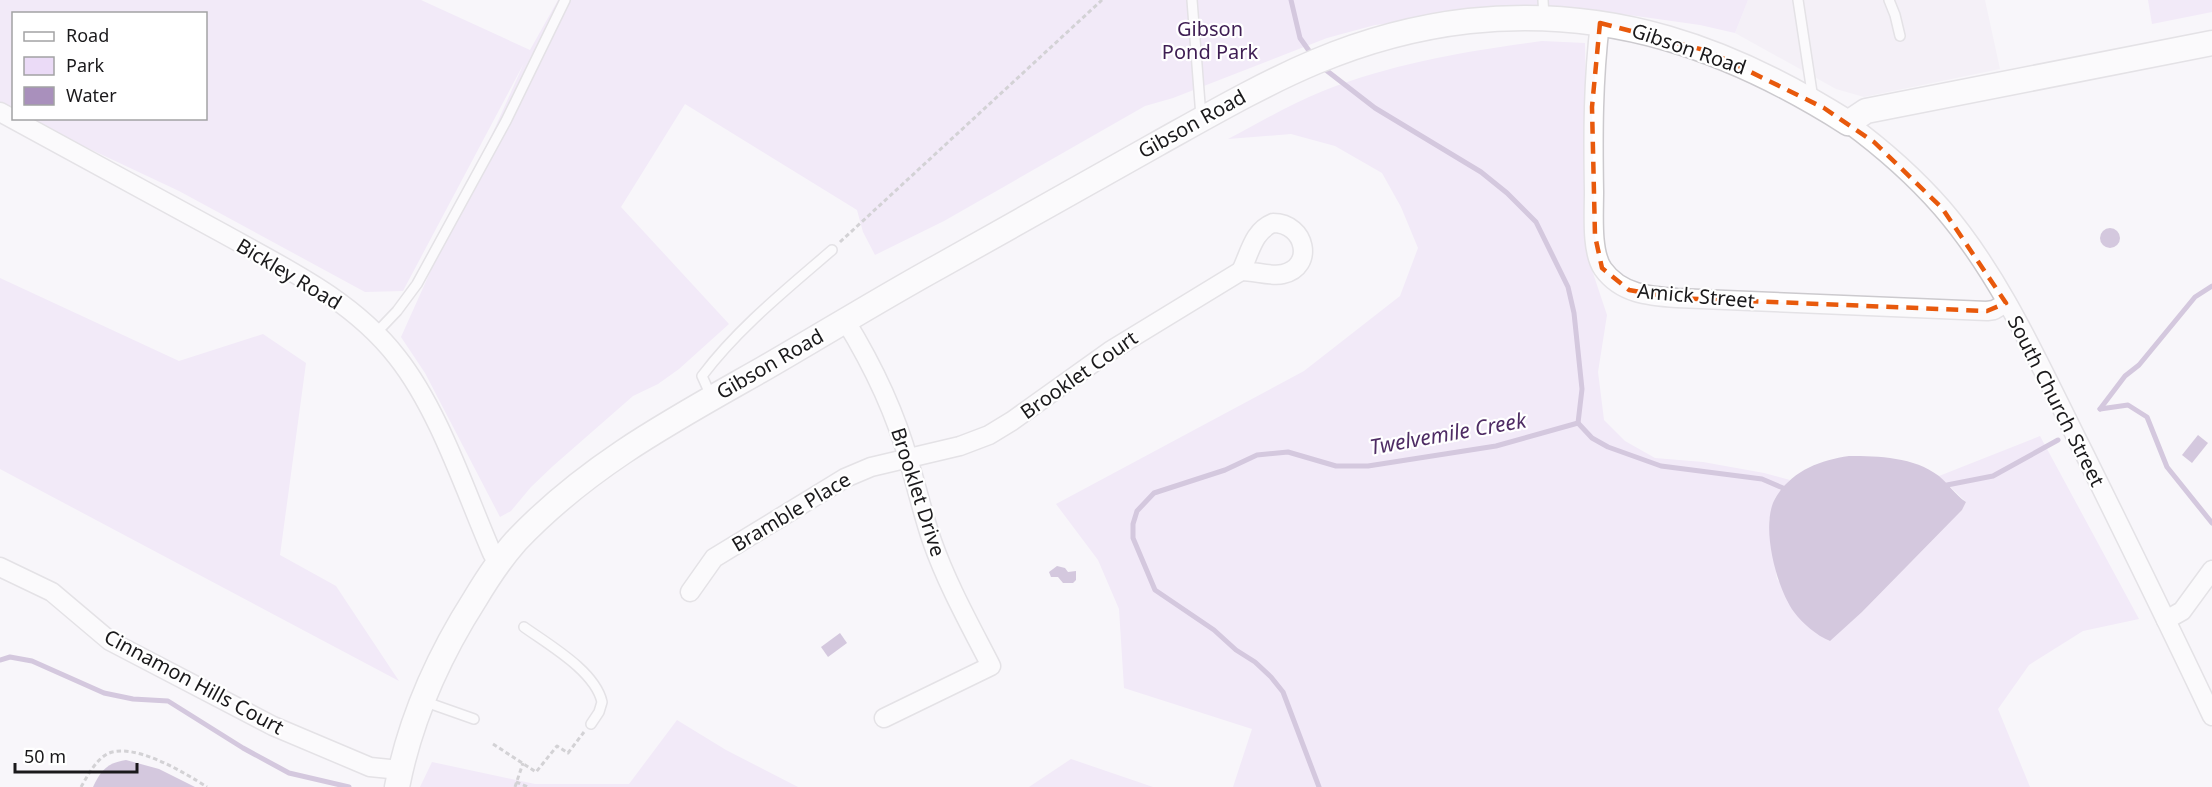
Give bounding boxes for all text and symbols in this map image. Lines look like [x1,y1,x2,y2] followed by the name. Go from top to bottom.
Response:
[12,12,207,120] legend
[1162,15,1258,65] park label: Gibson Pond Park
[1628,16,1750,81] street label: Gibson Road
[66,23,109,47] text: Road
[66,53,104,77] text: Park
[66,83,117,107] text: Water
[1133,83,1250,164] street label: Gibson Road
[232,232,347,316] street label: Bickley Road
[1636,277,1756,314] street label: Amick Street
[2002,311,2111,491] street label: South Church Street
[711,322,828,405] street label: Gibson Road
[1015,324,1143,425] street label: Brooklet Court
[1367,405,1530,461] water label: Twelvemile Creek
[885,424,952,560] street label: Brooklet Drive
[726,465,855,558] street label: Bramble Place
[100,623,289,740] street label: Cinnamon Hills Court
[15,736,136,774] scale bar
[24,744,66,768] text: 50 m

